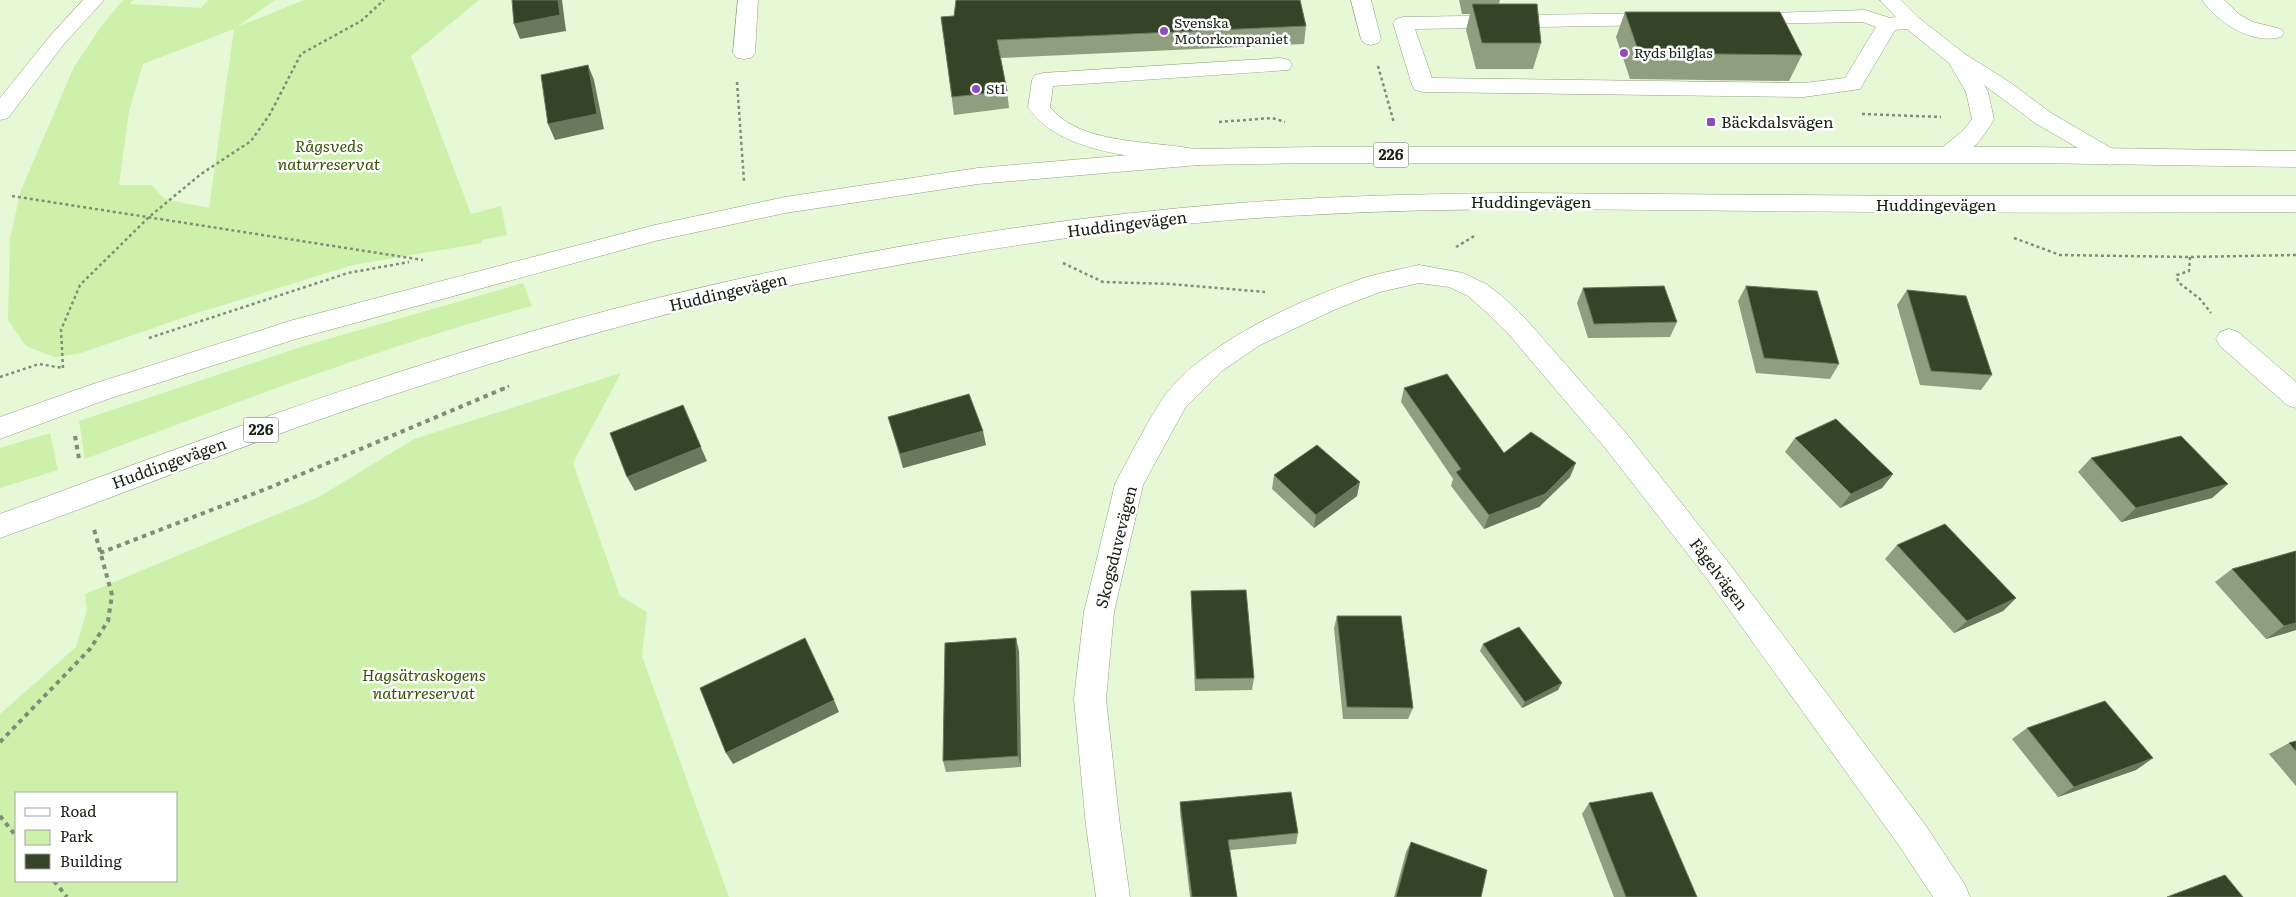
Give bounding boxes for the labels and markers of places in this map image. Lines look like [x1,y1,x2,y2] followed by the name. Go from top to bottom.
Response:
[1174,12,1289,48] place label: Svenska Motorkompaniet
[1158,25,1170,37] marker: Svenska Motorkompaniet
[1634,42,1713,62] place label: Ryds bilglas
[1618,47,1630,59] marker: Ryds bilglas
[986,78,1006,98] place label: St1
[970,83,982,95] marker: St1
[1721,109,1834,133] place label: Bäckdalsvägen
[1705,116,1717,128] marker: Bäckdalsvägen

